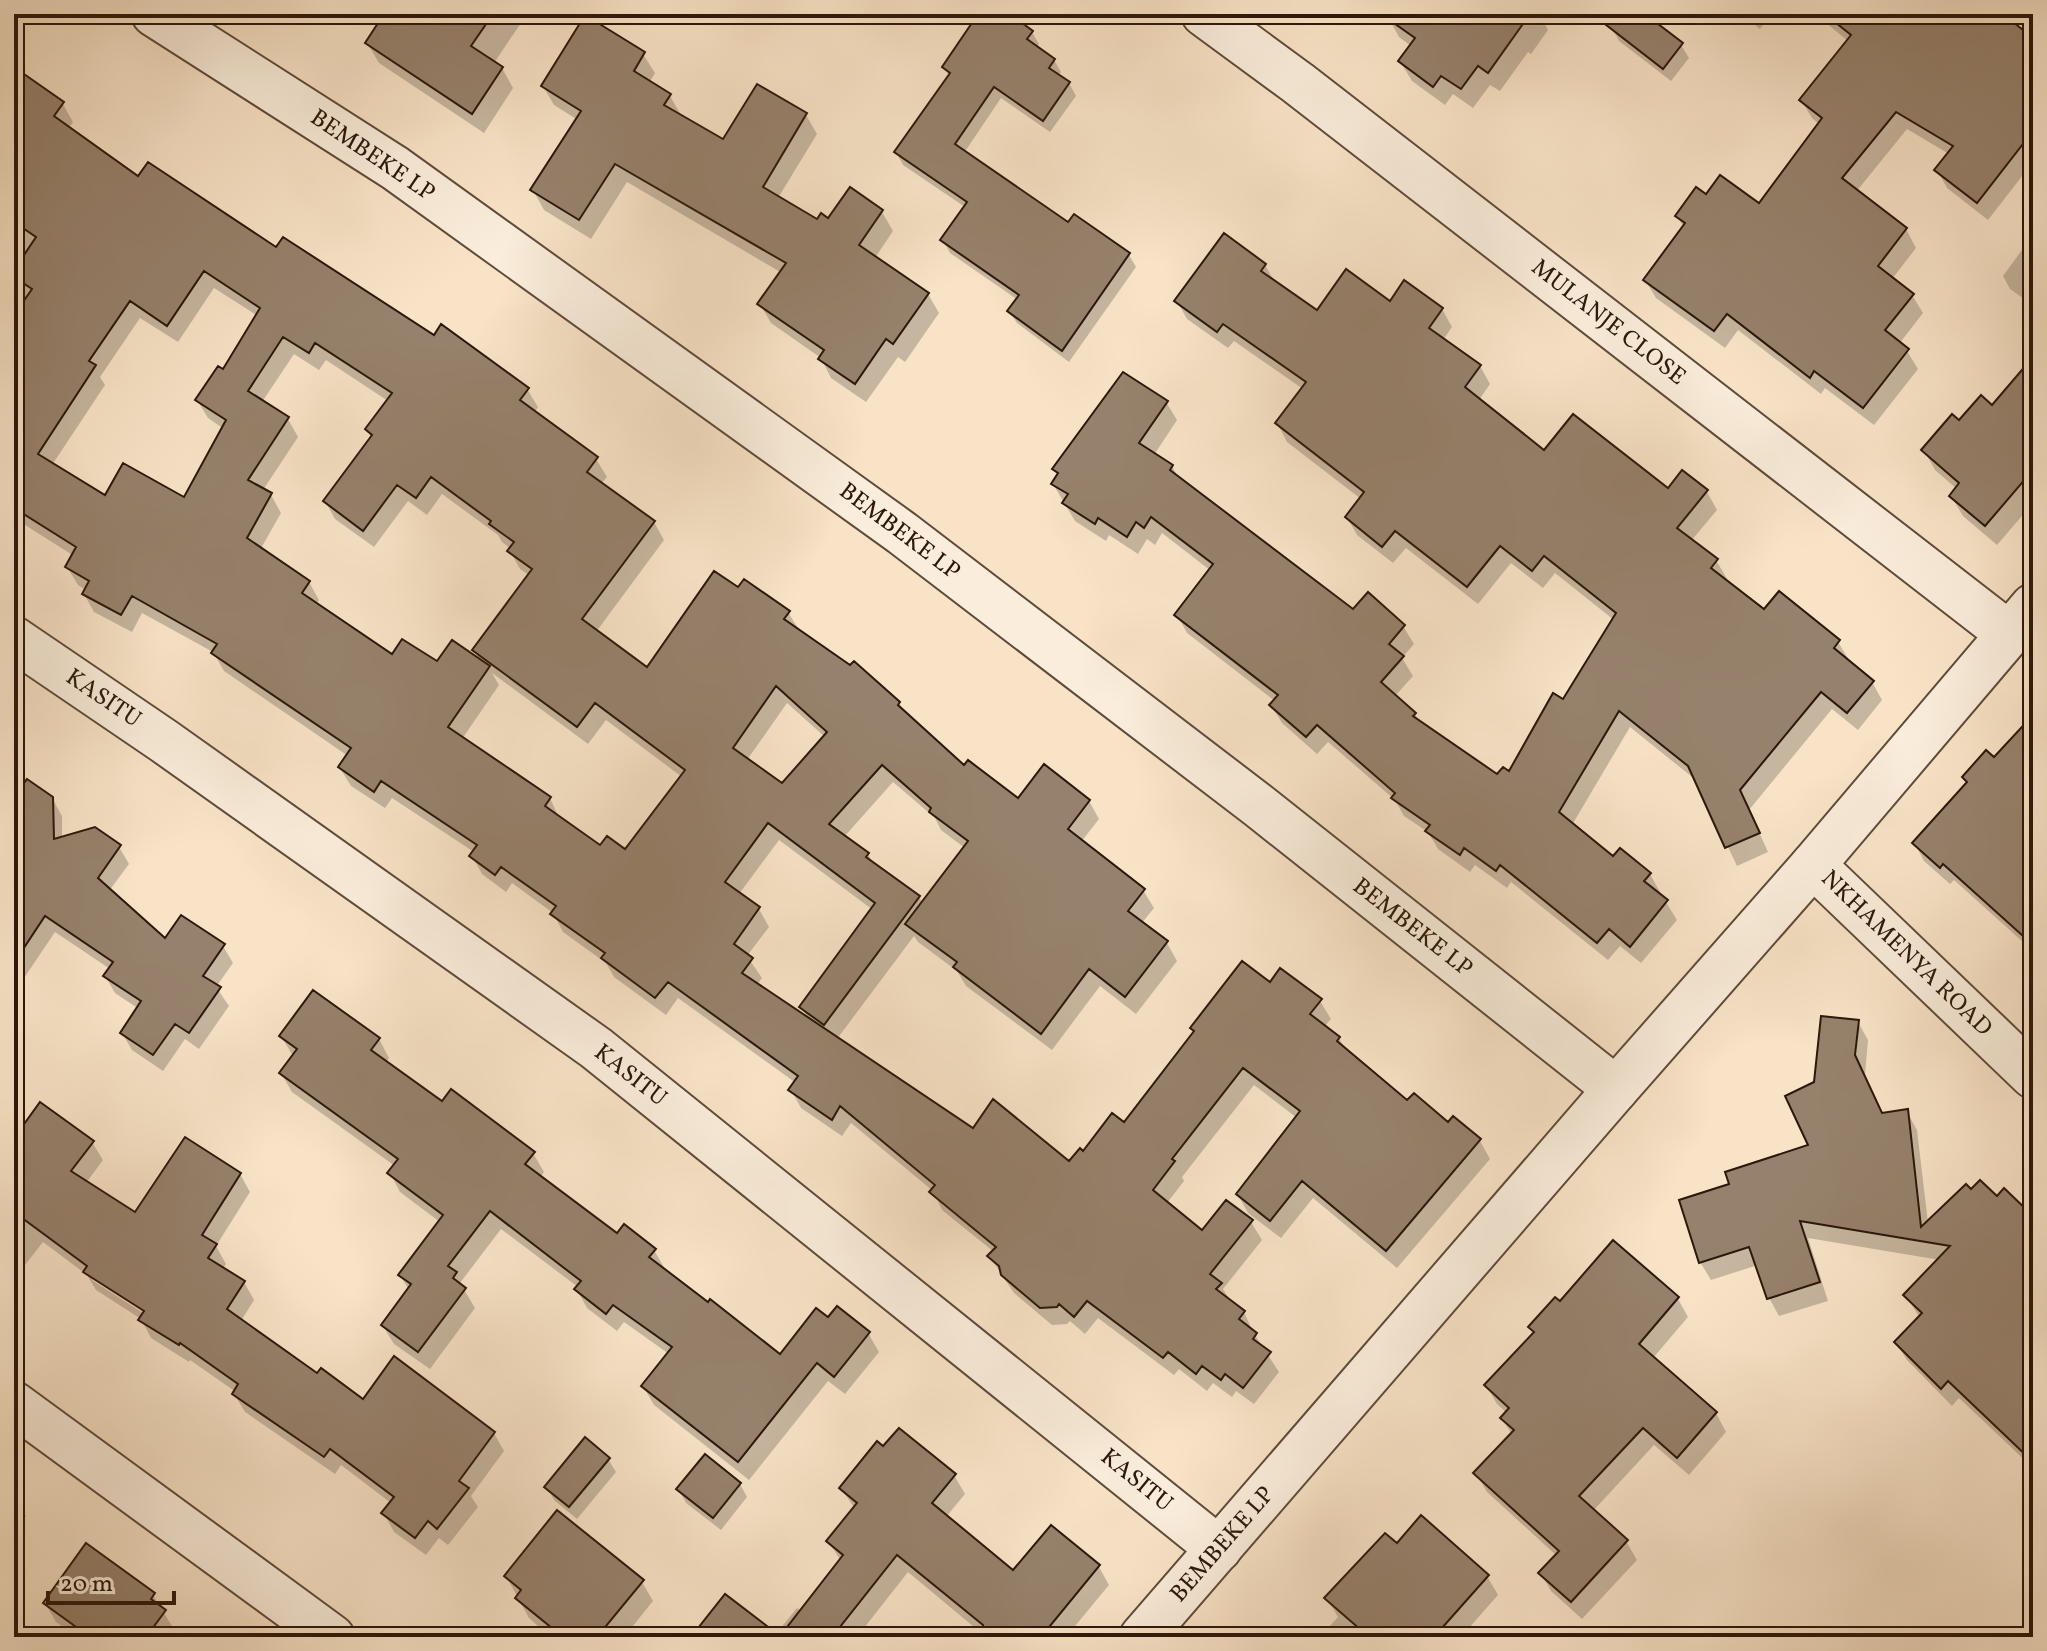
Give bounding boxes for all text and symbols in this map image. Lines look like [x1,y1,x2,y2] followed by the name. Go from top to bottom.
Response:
[303,102,441,210] street label: BEMBEKE LP
[1523,252,1693,394] street label: MULANJE CLOSE
[831,475,967,589] street label: BEMBEKE LP
[58,661,148,737] street label: KASITU
[1813,863,1999,1045] street label: NKHAMENYA ROAD
[1345,870,1479,986] street label: BEMBEKE LP
[586,1037,674,1115] street label: KASITU
[1092,1441,1180,1521] street label: KASITU
[1163,1479,1283,1610] street label: BEMBEKE LP
[48,1555,174,1605] scale bar
[60,1568,113,1602] text: 20 m

